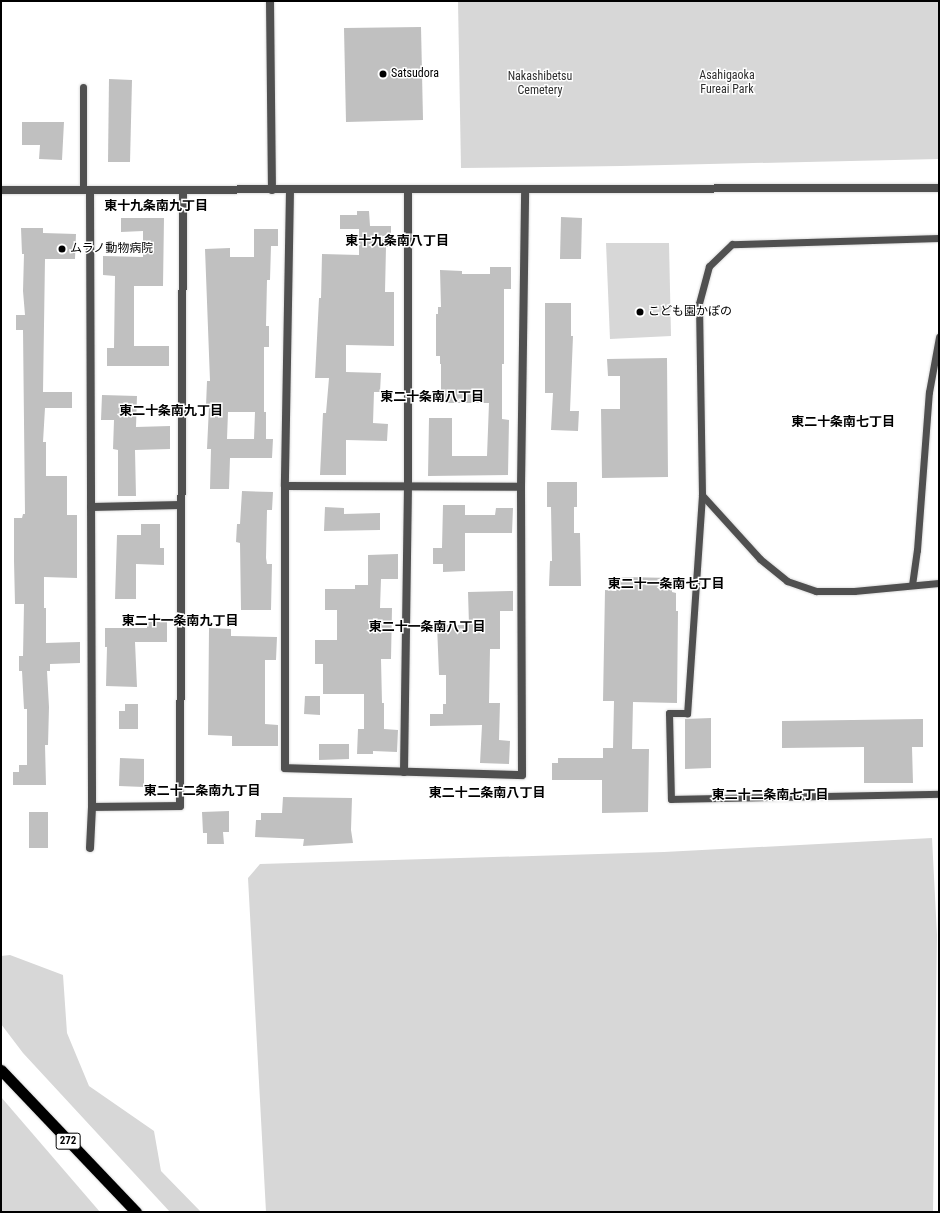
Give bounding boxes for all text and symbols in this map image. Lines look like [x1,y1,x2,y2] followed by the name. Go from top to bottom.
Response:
[391,67,439,81] place label: Satsudora
[378,69,388,79] marker: Satsudora
[699,69,755,97] park label: Asahigaoka Fureai Park
[508,70,572,98] park label: Nakashibetsu Cemetery
[104,198,208,214] district label: 東十九条南九丁目
[345,233,449,249] district label: 東十九条南八丁目
[70,242,154,256] place label: ムラノ動物病院
[57,244,67,254] marker: ムラノ動物病院
[648,305,732,319] place label: こども園かぽの
[635,307,645,317] marker: こども園かぽの
[380,389,484,405] district label: 東二十条南八丁目
[119,403,223,419] district label: 東二十条南九丁目
[791,414,895,430] district label: 東二十条南七丁目
[608,576,724,592] district label: 東二十一条南七丁目
[122,613,238,629] district label: 東二十一条南九丁目
[369,619,485,635] district label: 東二十一条南八丁目
[144,783,260,799] district label: 東二十二条南九丁目
[429,785,545,801] district label: 東二十二条南八丁目
[712,787,828,803] district label: 東二十二条南七丁目
[55,1132,81,1150] road number: 272

